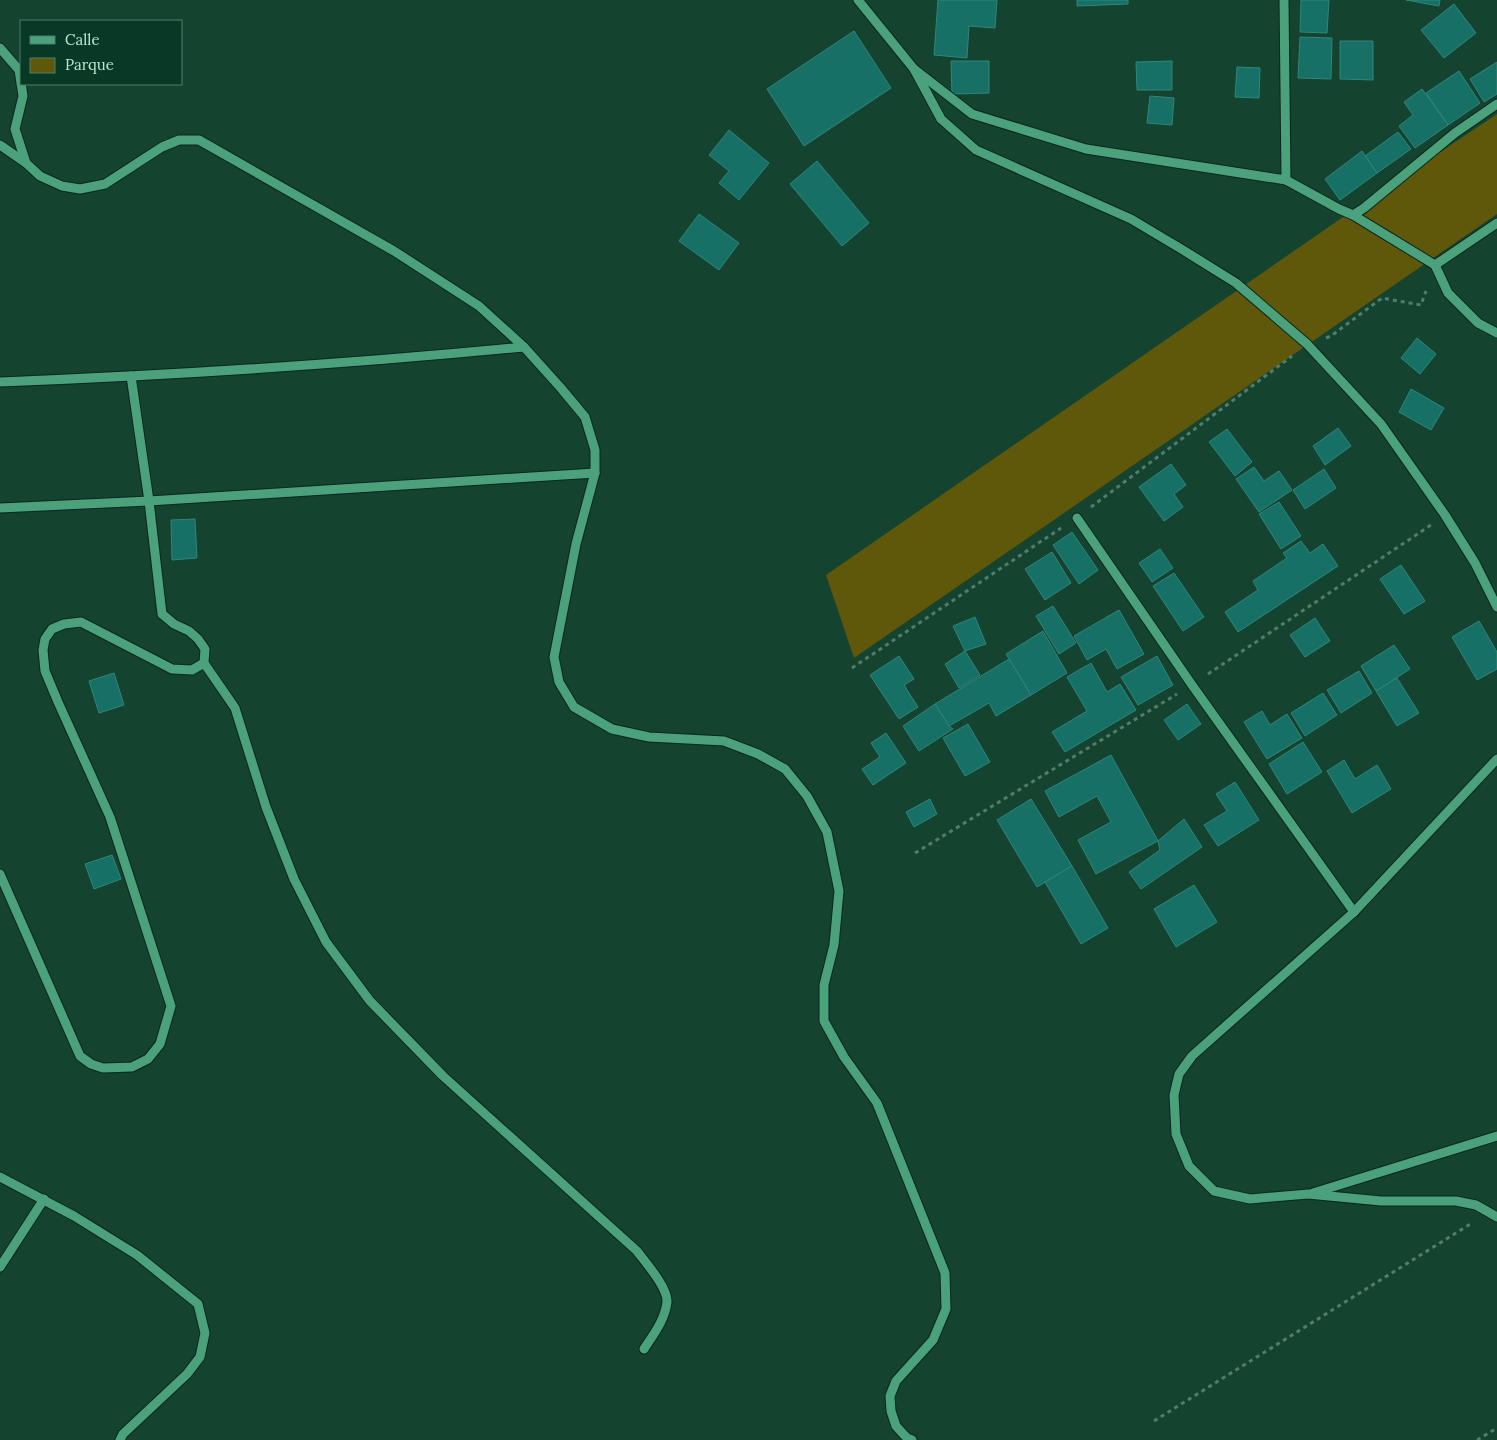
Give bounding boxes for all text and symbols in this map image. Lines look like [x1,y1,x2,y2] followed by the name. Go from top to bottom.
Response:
[20,20,182,85] legend
[65,30,100,49] text: Calle
[65,55,114,74] text: Parque

